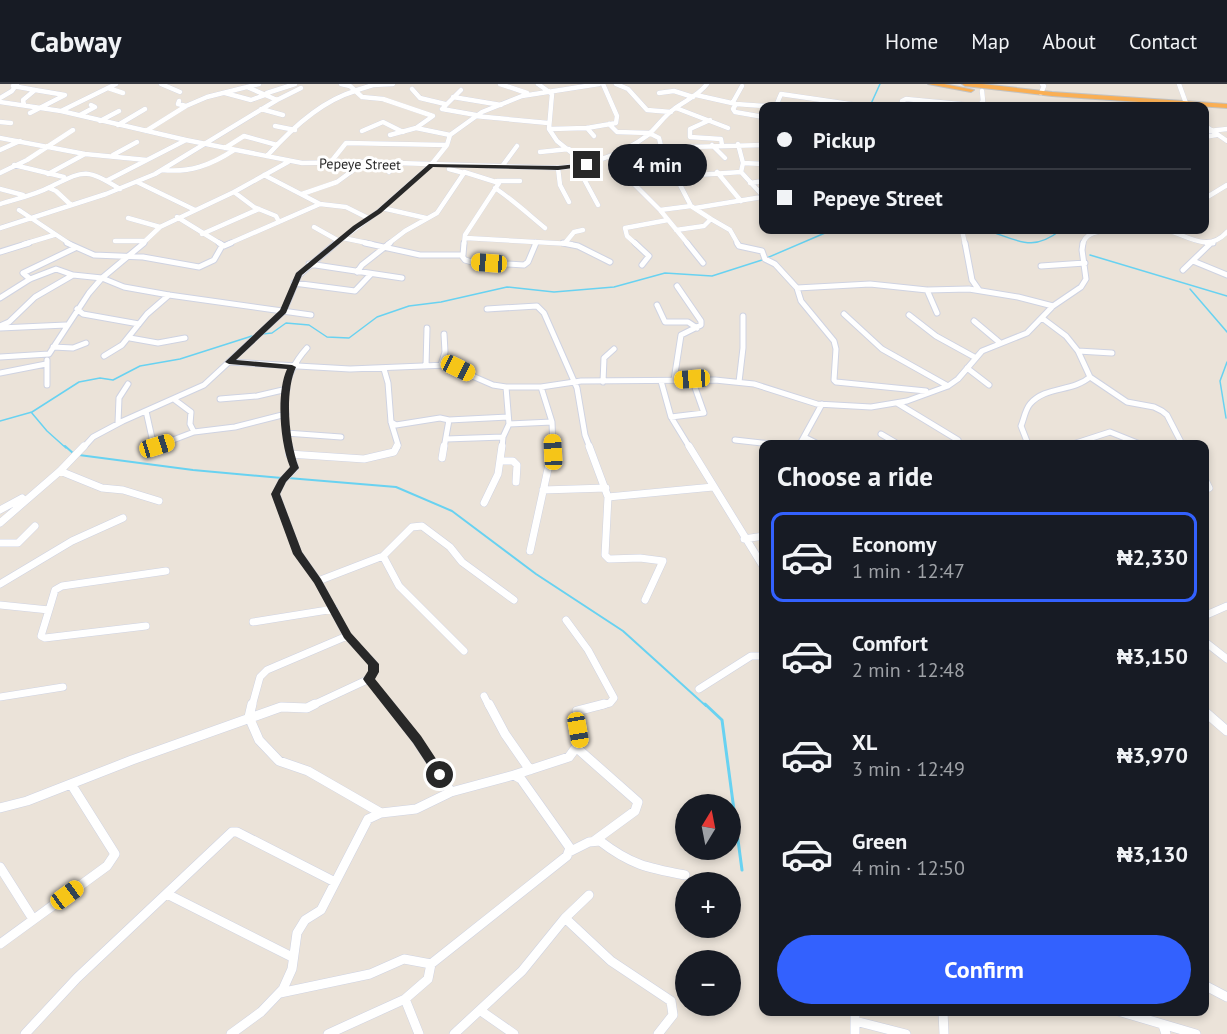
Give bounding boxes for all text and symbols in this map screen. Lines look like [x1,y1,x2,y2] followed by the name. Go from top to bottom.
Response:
[30,23,121,60] text: Cabway
[885,28,938,55] text: Home
[971,28,1010,55] text: Map
[1043,28,1096,55] text: About
[1129,28,1197,55] text: Contact
[813,126,876,154] text: Pickup
[608,144,707,186] callout: 4 min
[573,151,600,178] route end
[633,152,682,178] text: 4 min
[319,154,401,174] street label: Pepeye Street
[813,184,943,212] text: Pepeye Street
[470,253,508,273] car
[438,352,478,384] car
[673,369,711,389] car
[137,432,177,460] car
[543,434,563,470] car
[777,459,933,493] text: Choose a ride
[780,530,834,584] icon: car
[852,530,936,558] text: Economy
[1117,543,1188,571] text: ₦2,330
[852,558,965,584] text: 1 min · 12:47
[780,629,834,683] icon: car
[852,629,928,657] text: Comfort
[1117,642,1188,670] text: ₦3,150
[852,657,965,683] text: 2 min · 12:48
[566,711,590,749] car
[780,728,834,782] icon: car
[852,728,877,756] text: XL
[1117,741,1188,769] text: ₦3,970
[852,756,965,782] text: 3 min · 12:49
[426,761,453,788] route start
[675,794,741,860] north arrow
[675,794,741,1016] map controls
[780,827,834,881] icon: car
[852,827,907,855] text: Green
[1117,840,1188,868] text: ₦3,130
[852,855,965,881] text: 4 min · 12:50
[675,872,741,938] button: +
[47,877,87,913] car
[777,935,1191,1004] button: Confirm
[675,950,741,1016] button: −

